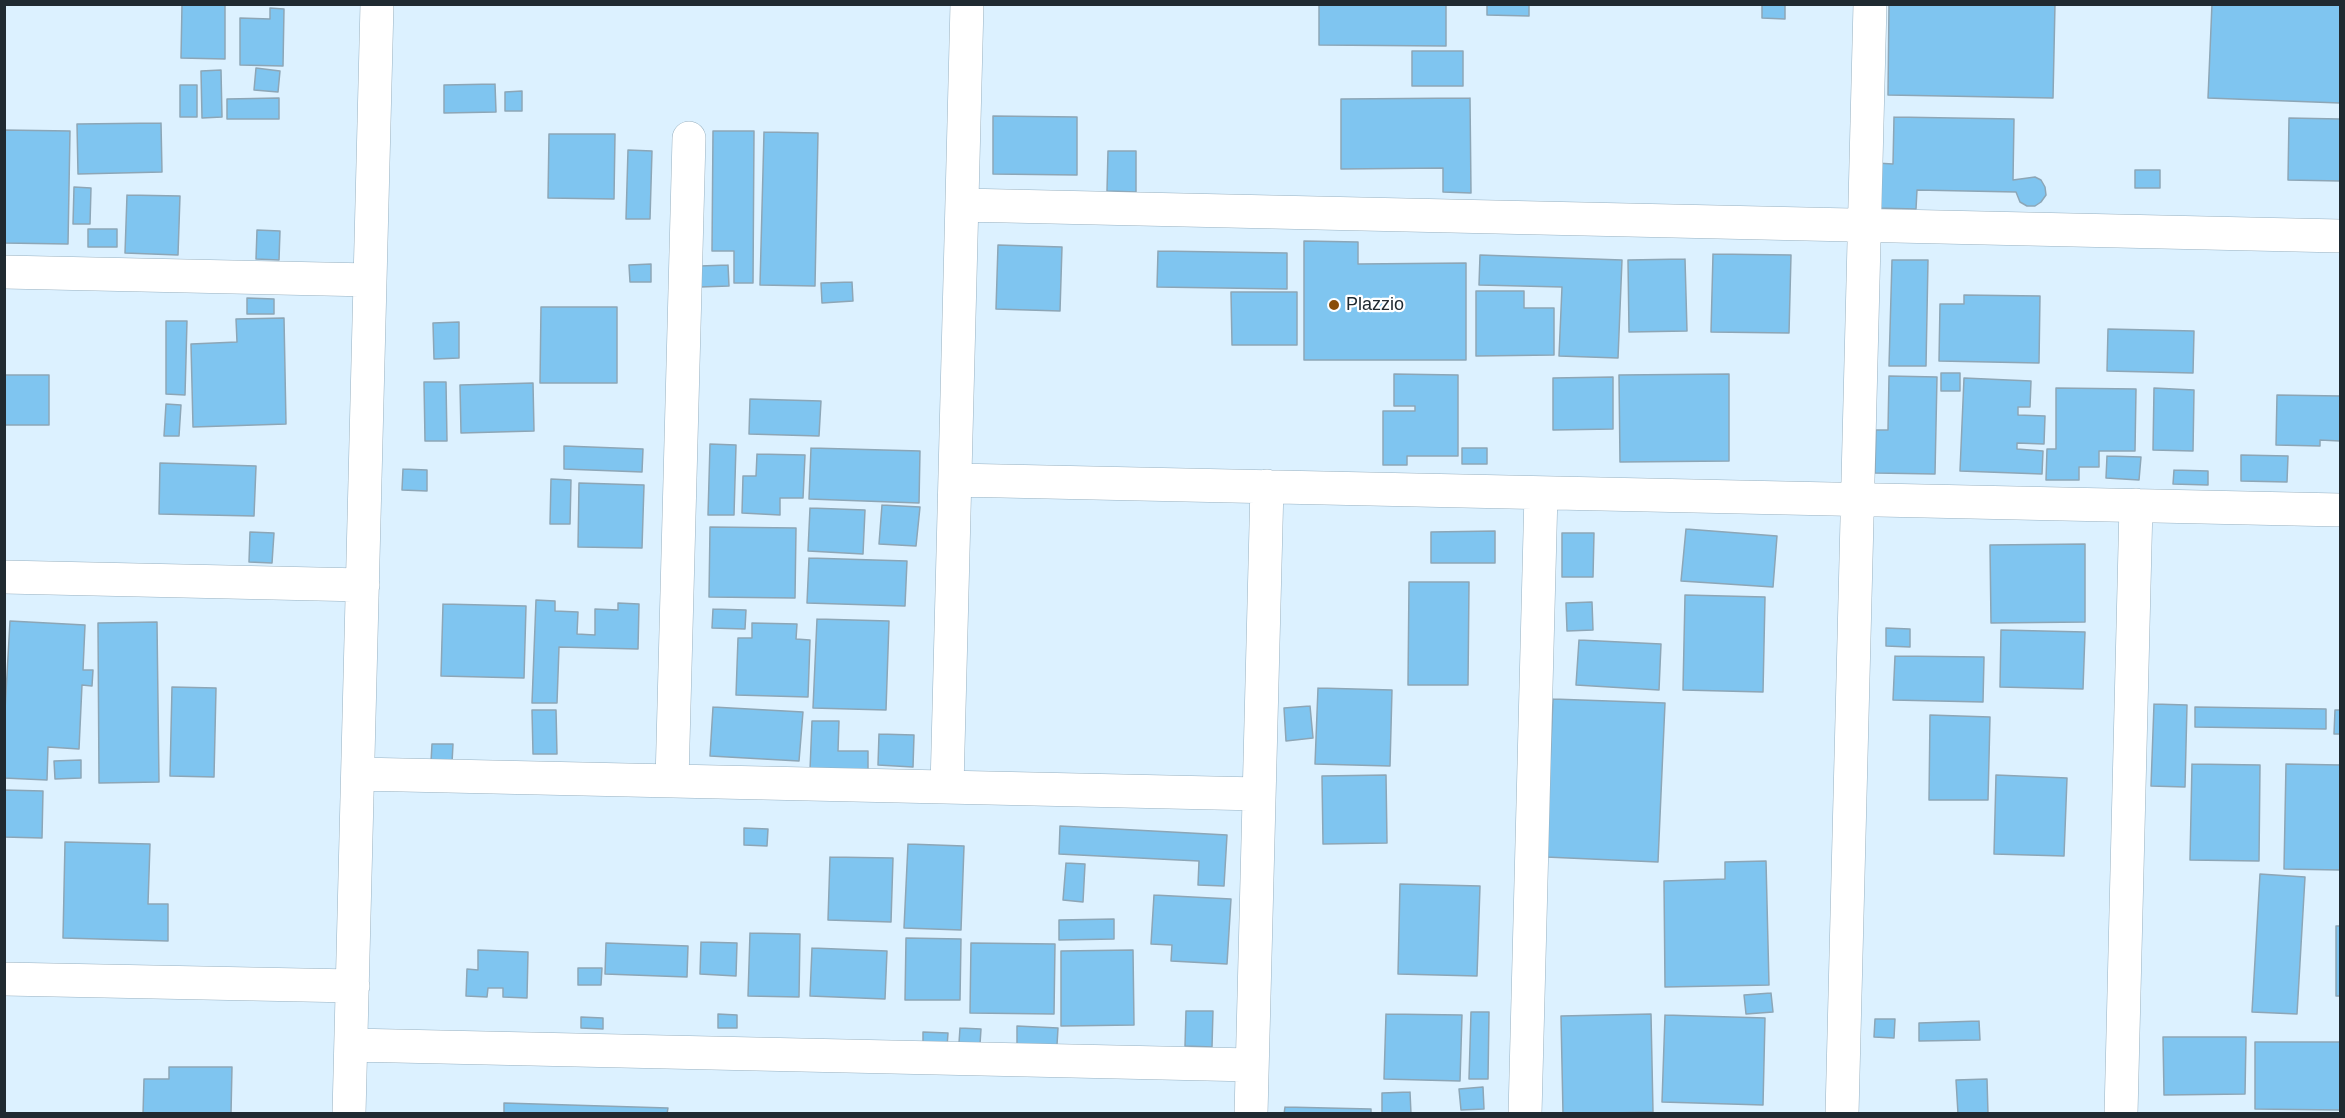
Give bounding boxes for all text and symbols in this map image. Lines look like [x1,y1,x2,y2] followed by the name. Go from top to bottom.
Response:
[1346,294,1404,316] place label: Plazzio
[1327,298,1341,312] marker: Plazzio

